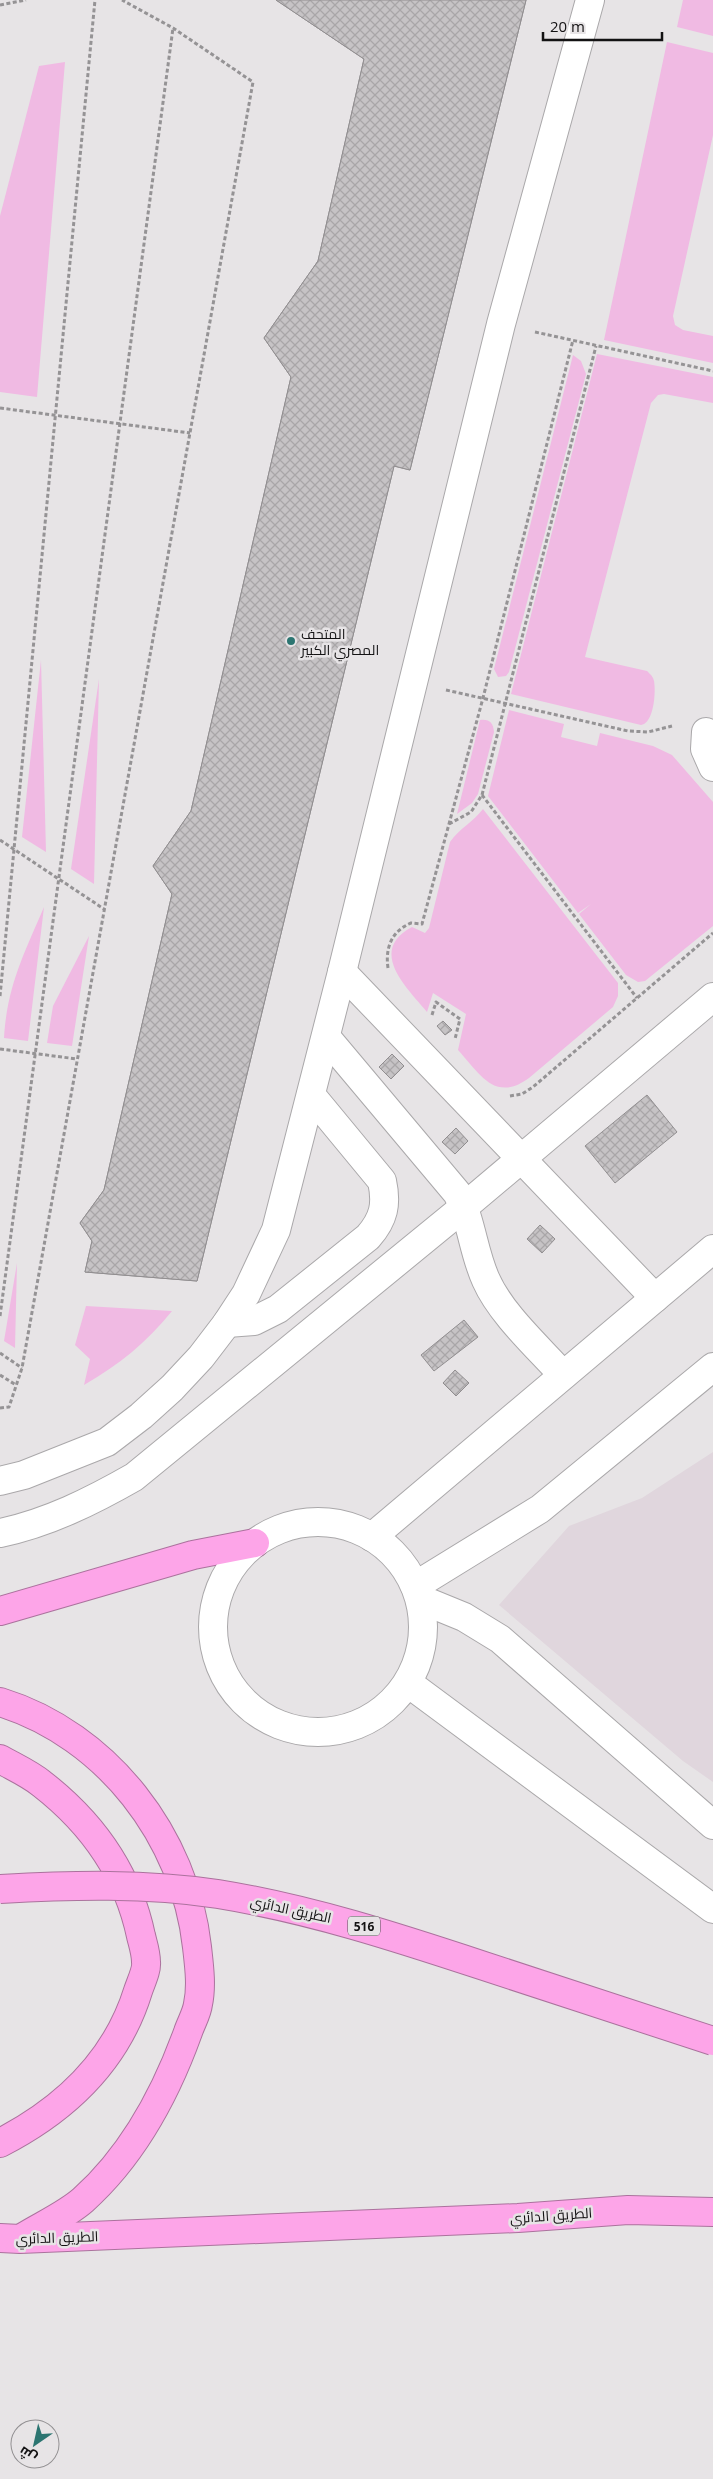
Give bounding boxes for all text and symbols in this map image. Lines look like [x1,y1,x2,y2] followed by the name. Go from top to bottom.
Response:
[543,10,662,42] scale bar
[550,16,585,36] text: 20 m
[300,624,379,662] place label: المتحف المصري الكبير
[285,635,297,647] marker: المتحف المصري الكبير
[248,1891,333,1930] street label: الطريق الدائري
[348,1916,380,1935] road number: 516
[509,2203,593,2230] street label: الطريق الدائري
[15,2226,99,2251] street label: الطريق الدائري
[10,2419,60,2469] north arrow
[15,2442,40,2468] text: ش

